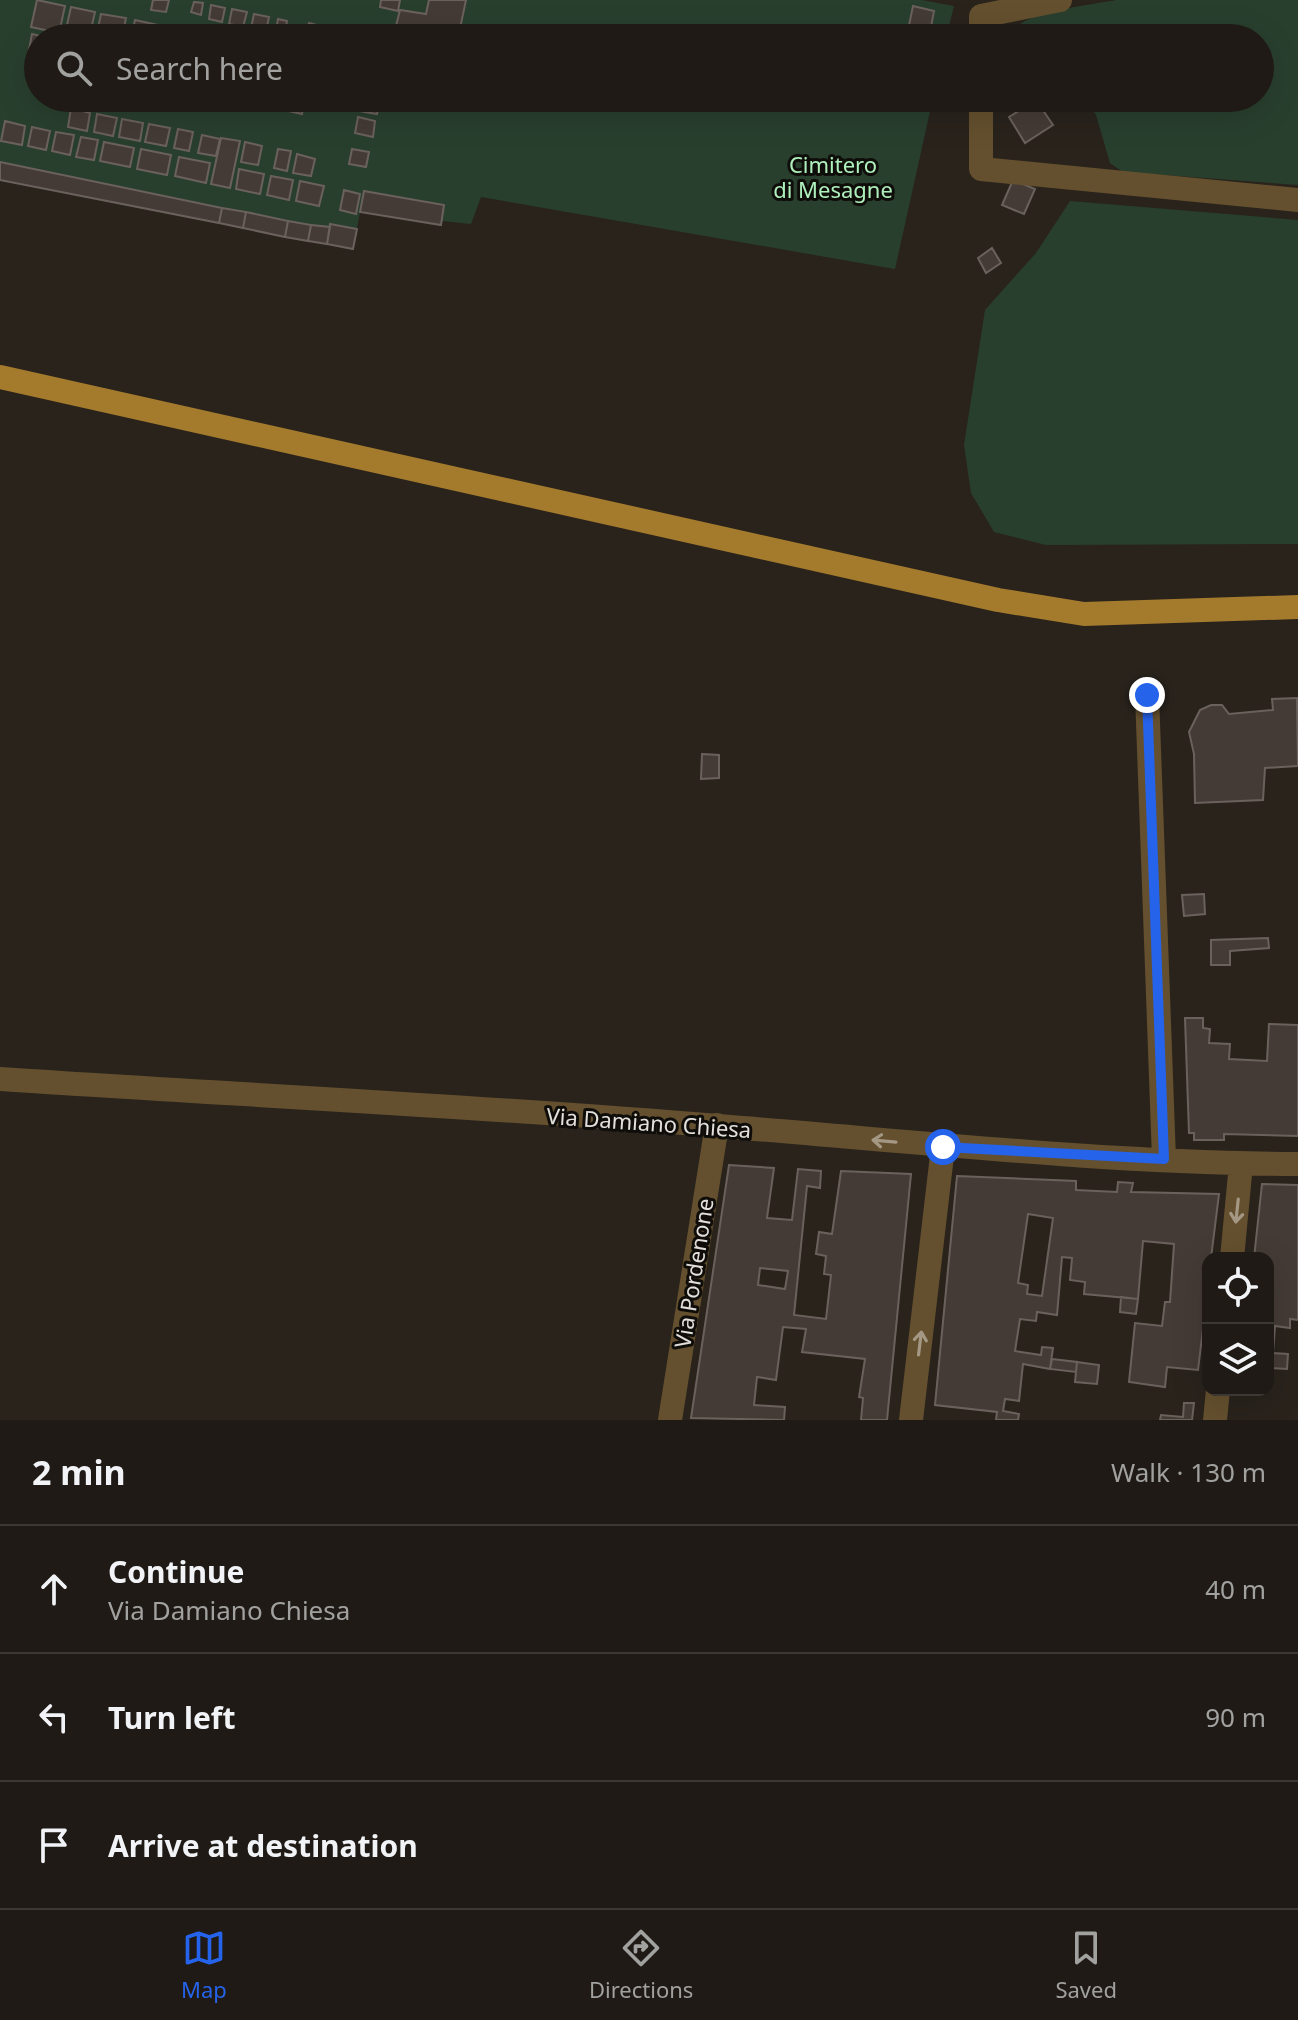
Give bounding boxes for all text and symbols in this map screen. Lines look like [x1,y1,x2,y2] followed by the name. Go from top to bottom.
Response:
[24,24,1274,112] search box
[52,46,96,90] icon: search
[116,48,283,89] text: Search here
[773,149,893,204] park label: Cimitero di Mesagne
[1129,677,1165,713] route end
[546,1100,752,1144] street label: Via Damiano Chiesa
[925,1129,961,1165] route start
[871,1134,898,1149] one-way arrow
[666,1196,720,1350] street label: Via Pordenone
[1229,1197,1244,1224] one-way arrow
[1202,1252,1274,1396] map controls
[1202,1252,1274,1324] button: locate
[1202,1324,1274,1396] button: layers
[913,1330,928,1356] one-way arrow
[32,1449,126,1495] text: 2 min
[1111,1454,1266,1490] text: Walk · 130 m
[108,1551,244,1592] text: Continue
[32,1567,76,1611] icon: ahead
[1205,1571,1266,1607] text: 40 m
[108,1592,350,1628] text: Via Damiano Chiesa
[32,1695,76,1739] icon: left
[108,1697,236,1738] text: Turn left
[1205,1699,1266,1735] text: 90 m
[32,1823,76,1867] icon: arrive
[108,1825,418,1866] text: Arrive at destination
[181,1926,227,2004] tab: Map
[589,1926,693,2004] tab: Directions
[1055,1926,1117,2004] tab: Saved

